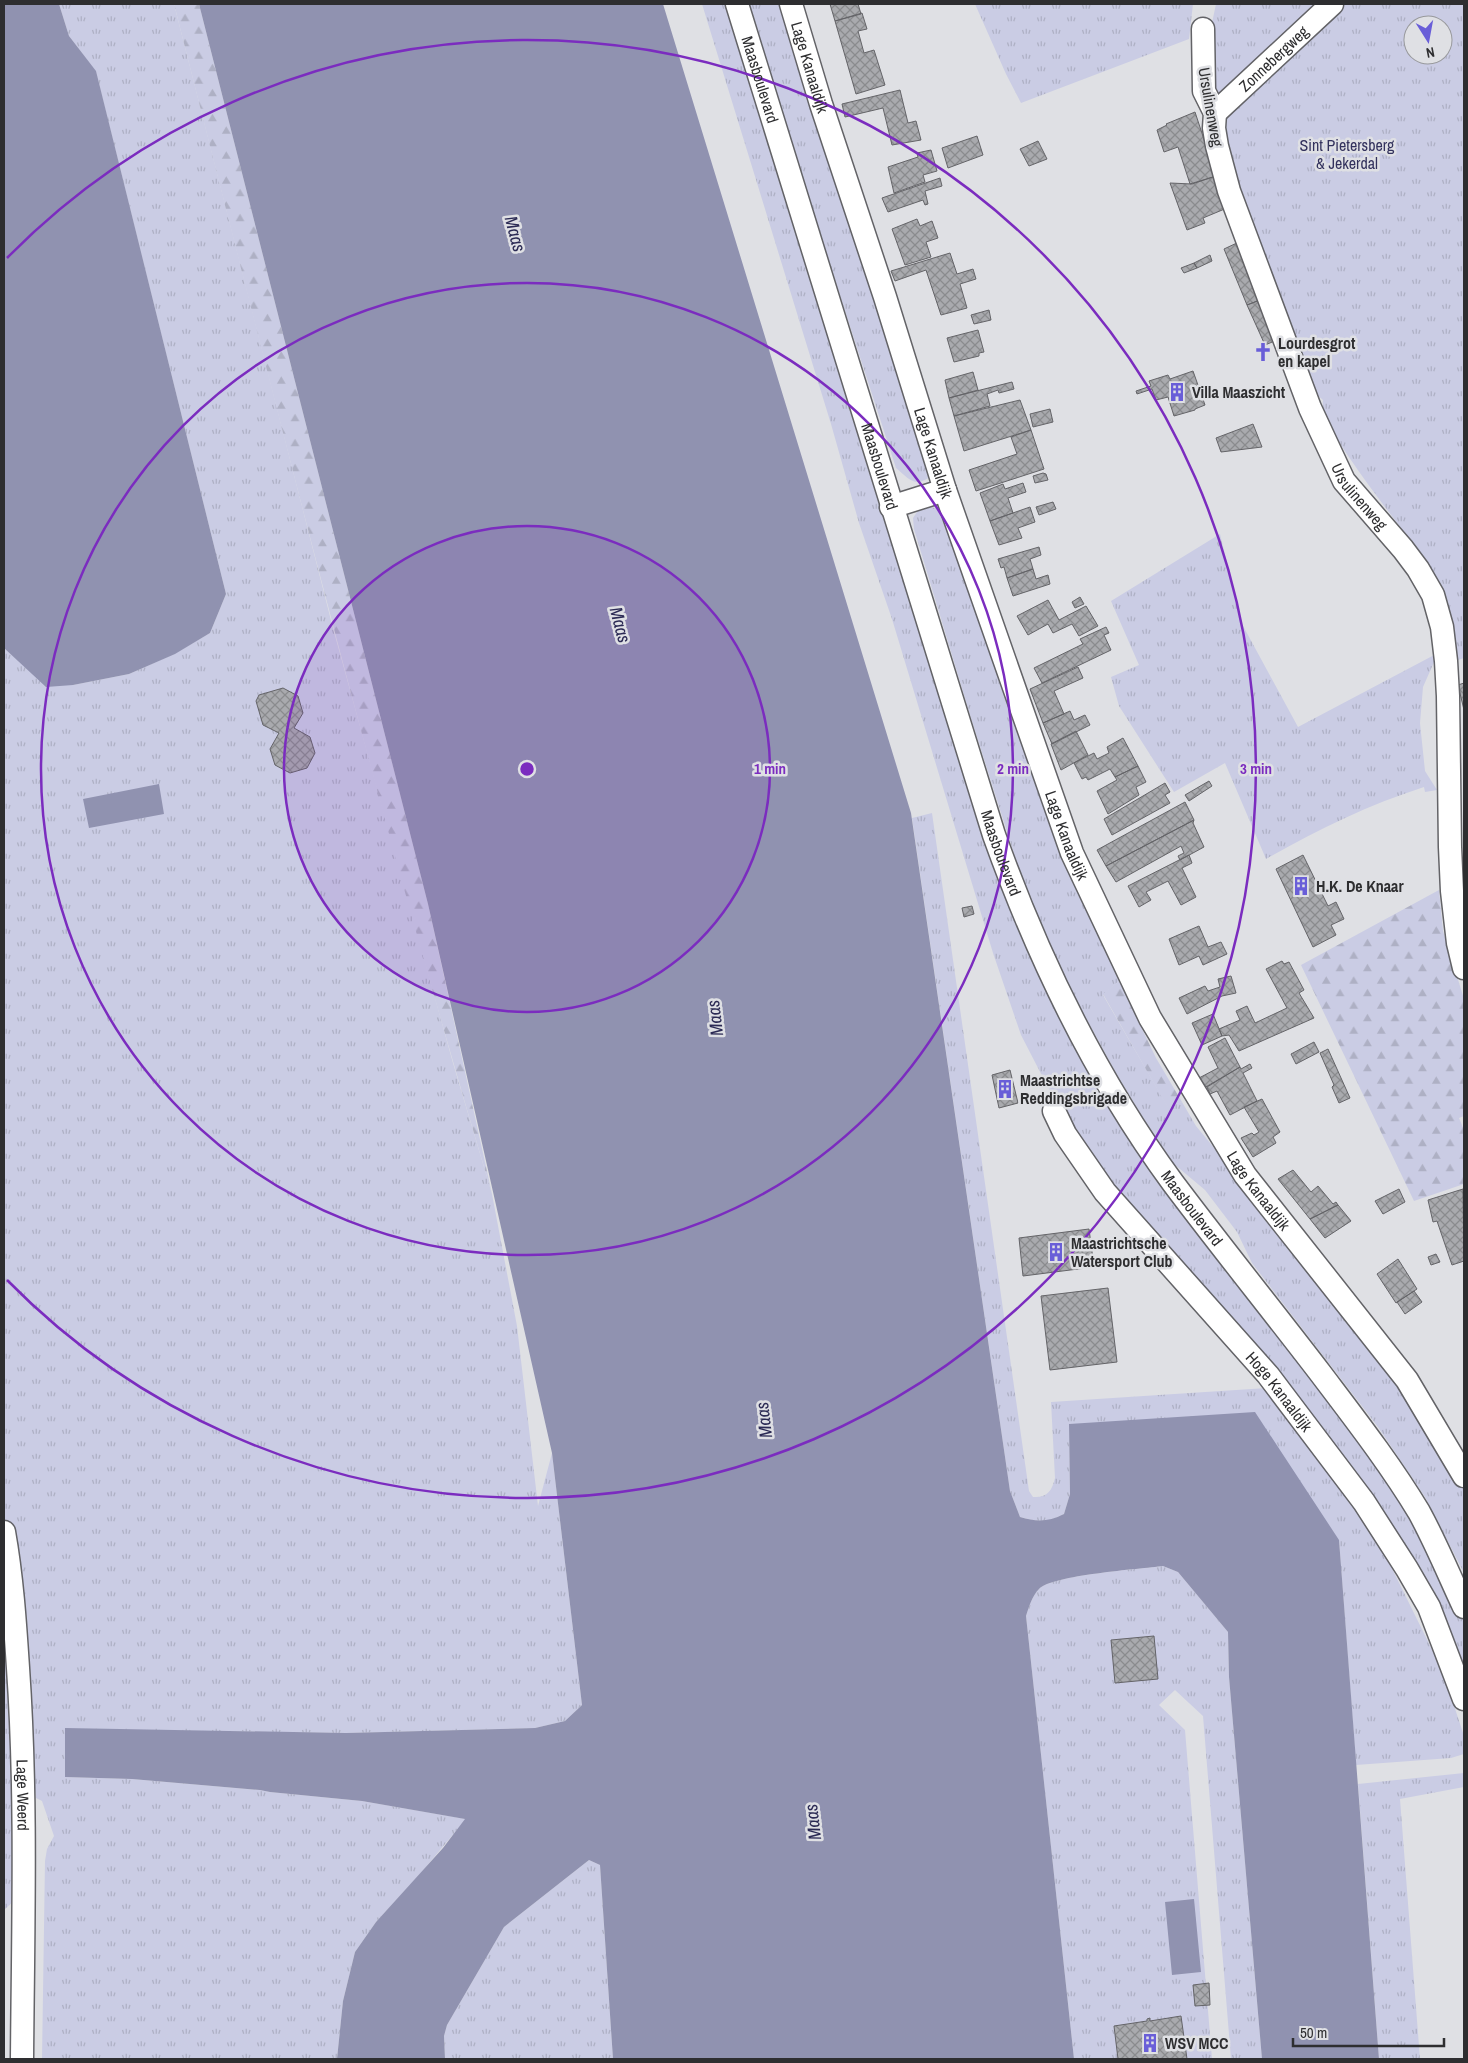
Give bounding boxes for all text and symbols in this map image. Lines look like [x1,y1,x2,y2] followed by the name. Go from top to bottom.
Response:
[1403,15,1453,65] north arrow
[786,19,834,116] street label: Lage Kanaaldijk
[1234,20,1314,96] street label: Zonnebergweg
[737,33,784,126] street label: Maasboulevard
[1425,43,1436,62] text: N
[1193,66,1229,149] street label: Ursulinenweg
[1300,134,1395,174] park label: Sint Pietersberg & Jekerdal
[499,213,532,255] water label: Maas
[1278,332,1356,372] place label: Lourdesgrot en kapel
[1252,341,1274,363] church icon: Lourdesgrot en kapel
[1166,381,1188,403] building icon: Villa Maaszicht
[1192,381,1286,403] place label: Villa Maaszicht
[909,405,958,502] street label: Lage Kanaaldijk
[856,420,904,513] street label: Maasboulevard
[1326,459,1393,535] street label: Ursulinenweg
[604,604,637,646] water label: Maas
[754,758,786,779] text: 1 min
[997,758,1029,779] text: 2 min
[1240,758,1272,779] text: 3 min
[518,760,536,778] centre of rings
[1040,788,1094,884] street label: Lage Kanaaldijk
[976,807,1027,899] street label: Maasboulevard
[1290,875,1312,897] building icon: H.K. De Knaar
[1316,875,1404,897] place label: H.K. De Knaar
[700,999,729,1037] water label: Maas
[1020,1069,1127,1109] place label: Maastrichtse Reddingsbrigade
[994,1078,1016,1100] building icon: Maastrichtse Reddingsbrigade
[1222,1147,1296,1235] street label: Lage Kanaaldijk
[1156,1166,1228,1250] street label: Maasboulevard
[1071,1232,1173,1272] place label: Maastrichtsche Watersport Club
[1045,1241,1067,1263] building icon: Maastrichtsche Watersport Club
[1241,1347,1318,1436] street label: Hoge Kanaaldijk
[749,1401,778,1439] water label: Maas
[11,1759,35,1831] street label: Lage Weerd
[798,1803,827,1841] water label: Maas
[1293,2016,1444,2048] scale bar
[1300,2022,1327,2043] text: 50 m
[1139,2032,1161,2054] building icon: WSV MCC
[1165,2032,1228,2054] place label: WSV MCC

